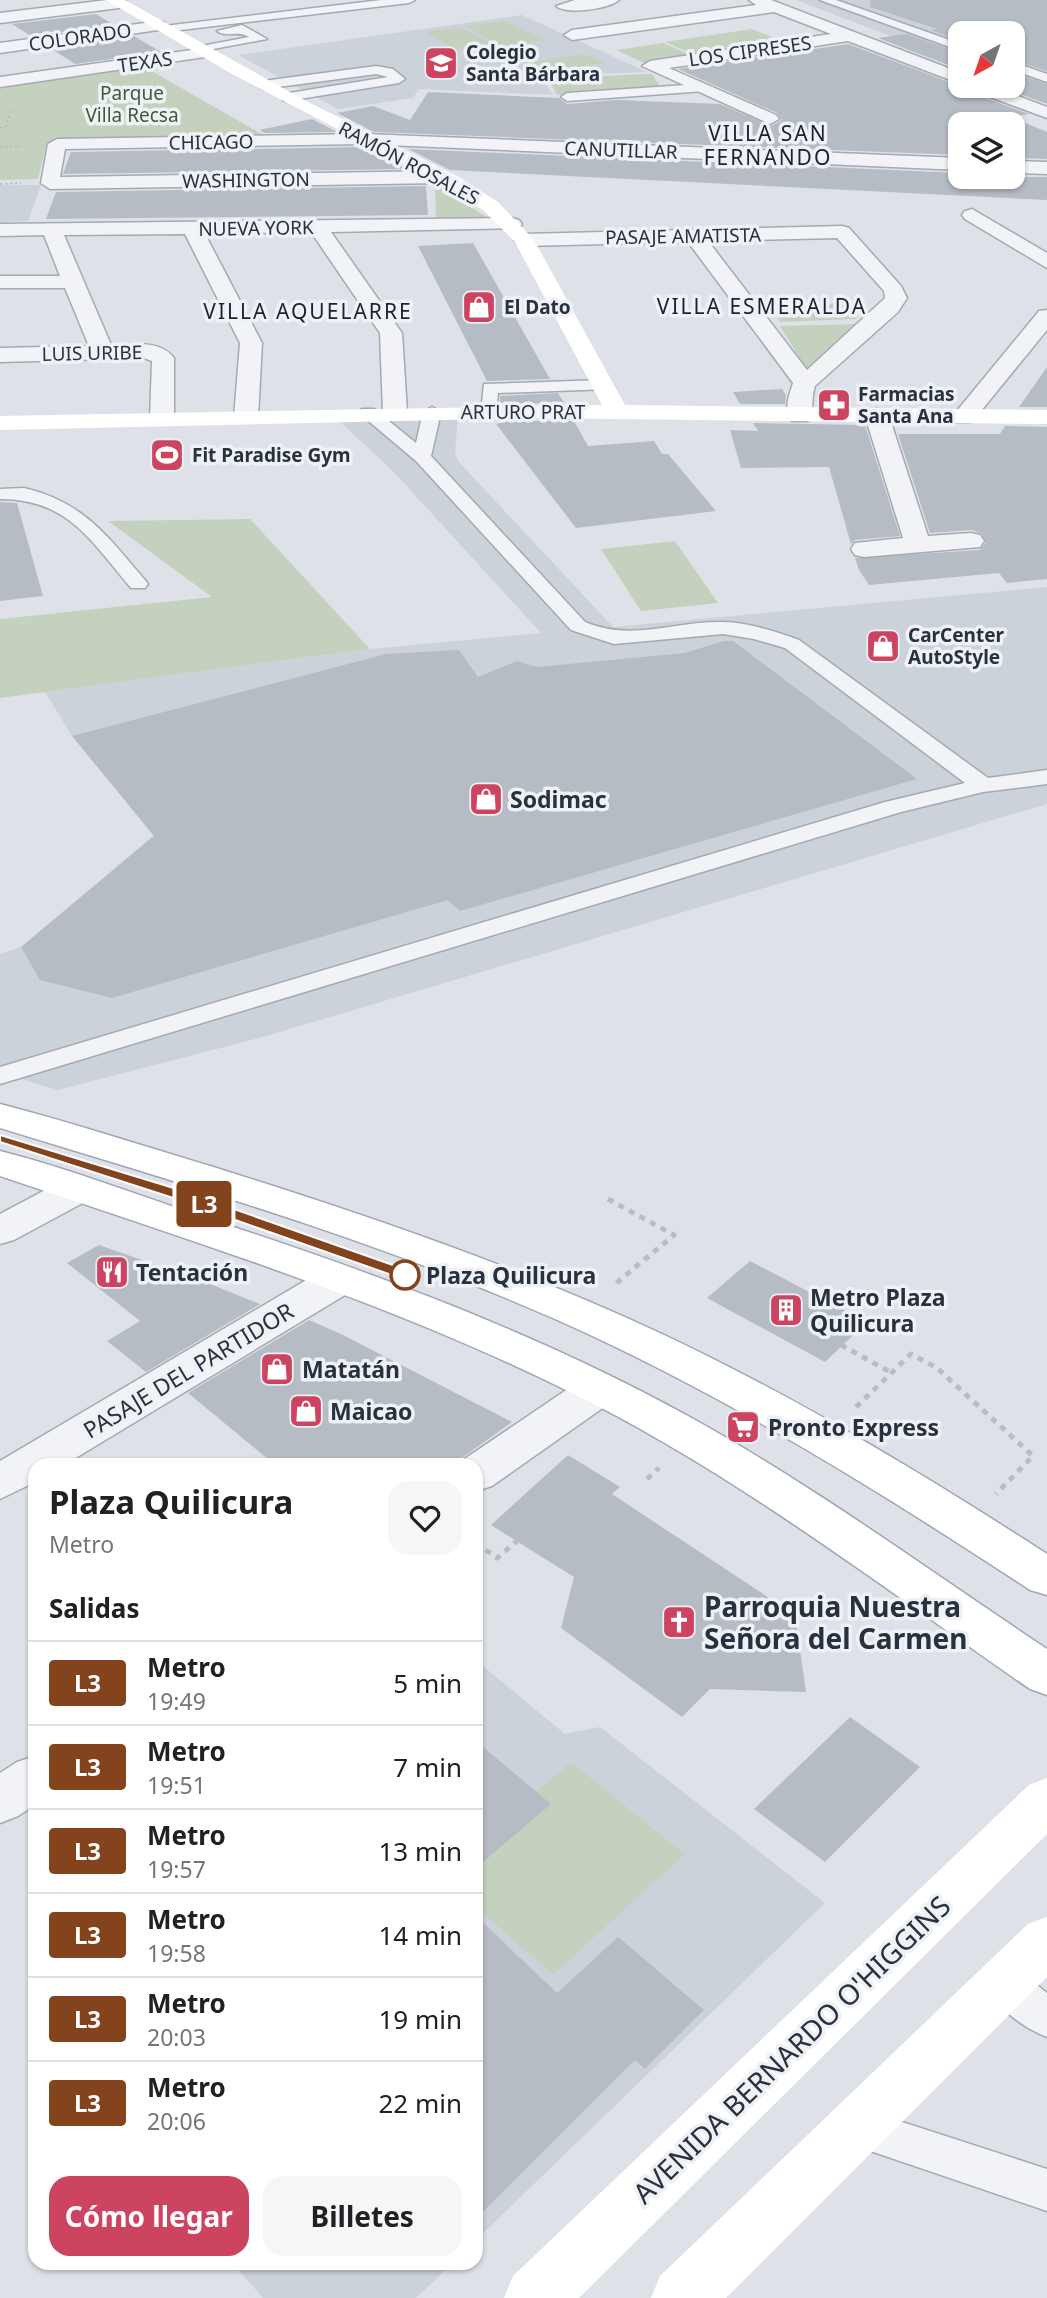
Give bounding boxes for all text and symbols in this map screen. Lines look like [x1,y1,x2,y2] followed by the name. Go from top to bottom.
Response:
[27,17,133,57] street label: COLORADO
[948,21,1026,98] north arrow
[948,21,1025,189] map controls
[687,30,813,72] street label: LOS CIPRESES
[466,39,600,87] place label: Colegio Santa Bárbara
[422,44,460,82] school or university icon: Colegio Santa Bárbara
[116,45,174,79] street label: TEXAS
[85,80,179,128] park label: Parque Villa Recsa
[948,112,1025,189] button: layers
[334,115,484,211] street label: RAMÓN ROSALES
[704,119,832,171] district label: VILLA SAN FERNANDO
[168,128,254,156] street label: CHICAGO
[564,135,678,165] street label: CANUTILLAR
[182,166,310,194] street label: WASHINGTON
[198,214,314,242] street label: NUEVA YORK
[605,222,762,250] street label: PASAJE AMATISTA
[460,288,498,326] shop icon: El Dato
[657,292,867,320] district label: VILLA ESMERALDA
[504,294,571,320] place label: El Dato
[203,297,413,325] district label: VILLA AQUELARRE
[42,339,142,367] street label: LUIS URIBE
[858,381,955,429] place label: Farmacias Santa Ana
[815,386,853,424] pharmacy icon: Farmacias Santa Ana
[461,399,586,425] street label: ARTURO PRAT
[148,436,186,474] sports icon: Fit Paradise Gym
[192,442,351,468] place label: Fit Paradise Gym
[908,622,1005,670] place label: CarCenter AutoStyle
[864,627,902,665] shop icon: CarCenter AutoStyle
[467,780,505,818] shop icon: Sodimac
[510,783,607,815] place label: Sodimac
[172,1181,235,1227] line badge: L3
[190,1187,218,1220] text: L3
[93,1253,131,1291] restaurant icon: Tentación
[136,1256,248,1288] place label: Tentación
[426,1259,596,1291] place label: Plaza Quilicura
[390,1260,420,1290] marker: Plaza Quilicura
[810,1281,946,1339] place label: Metro Plaza Quilicura
[767,1291,805,1329] building icon: Metro Plaza Quilicura
[77,1294,299,1446] street label: PASAJE DEL PARTIDOR
[258,1350,296,1388] shop icon: Matatán
[302,1353,400,1385] place label: Matatán
[287,1392,325,1430] shop icon: Maicao
[330,1395,412,1427] place label: Maicao
[724,1408,762,1446] supermarket icon: Pronto Express
[768,1411,939,1443] place label: Pronto Express
[49,1479,293,1524] text: Plaza Quilicura
[388,1481,462,1555] button: heart
[49,1528,114,1560] text: Metro
[704,1587,967,1657] place label: Parroquia Nuestra Señora del Carmen
[49,1590,139,1626] text: Salidas
[660,1603,698,1641] church icon: Parroquia Nuestra Señora del Carmen
[147,1649,226,1685] text: Metro
[393,1665,462,1701] text: 5 min
[74,1666,101,1699] text: L3
[147,1685,206,1717] text: 19:49
[147,1733,226,1769] text: Metro
[393,1749,462,1785] text: 7 min
[74,1750,101,1783] text: L3
[147,1769,206,1801] text: 19:51
[147,1817,226,1853] text: Metro
[378,1833,462,1869] text: 13 min
[74,1834,101,1867] text: L3
[147,1853,206,1885] text: 19:57
[624,1887,958,2211] street label: AVENIDA BERNARDO O'HIGGINS
[147,1901,226,1937] text: Metro
[378,1917,462,1953] text: 14 min
[74,1918,101,1951] text: L3
[147,1937,206,1969] text: 19:58
[147,1985,226,2021] text: Metro
[378,2001,462,2037] text: 19 min
[74,2002,101,2035] text: L3
[147,2021,206,2053] text: 20:03
[147,2069,226,2105] text: Metro
[378,2085,462,2121] text: 22 min
[74,2086,101,2119] text: L3
[147,2105,206,2137] text: 20:06
[49,2176,249,2256] button: Cómo llegar
[263,2176,462,2256] button: Billetes

